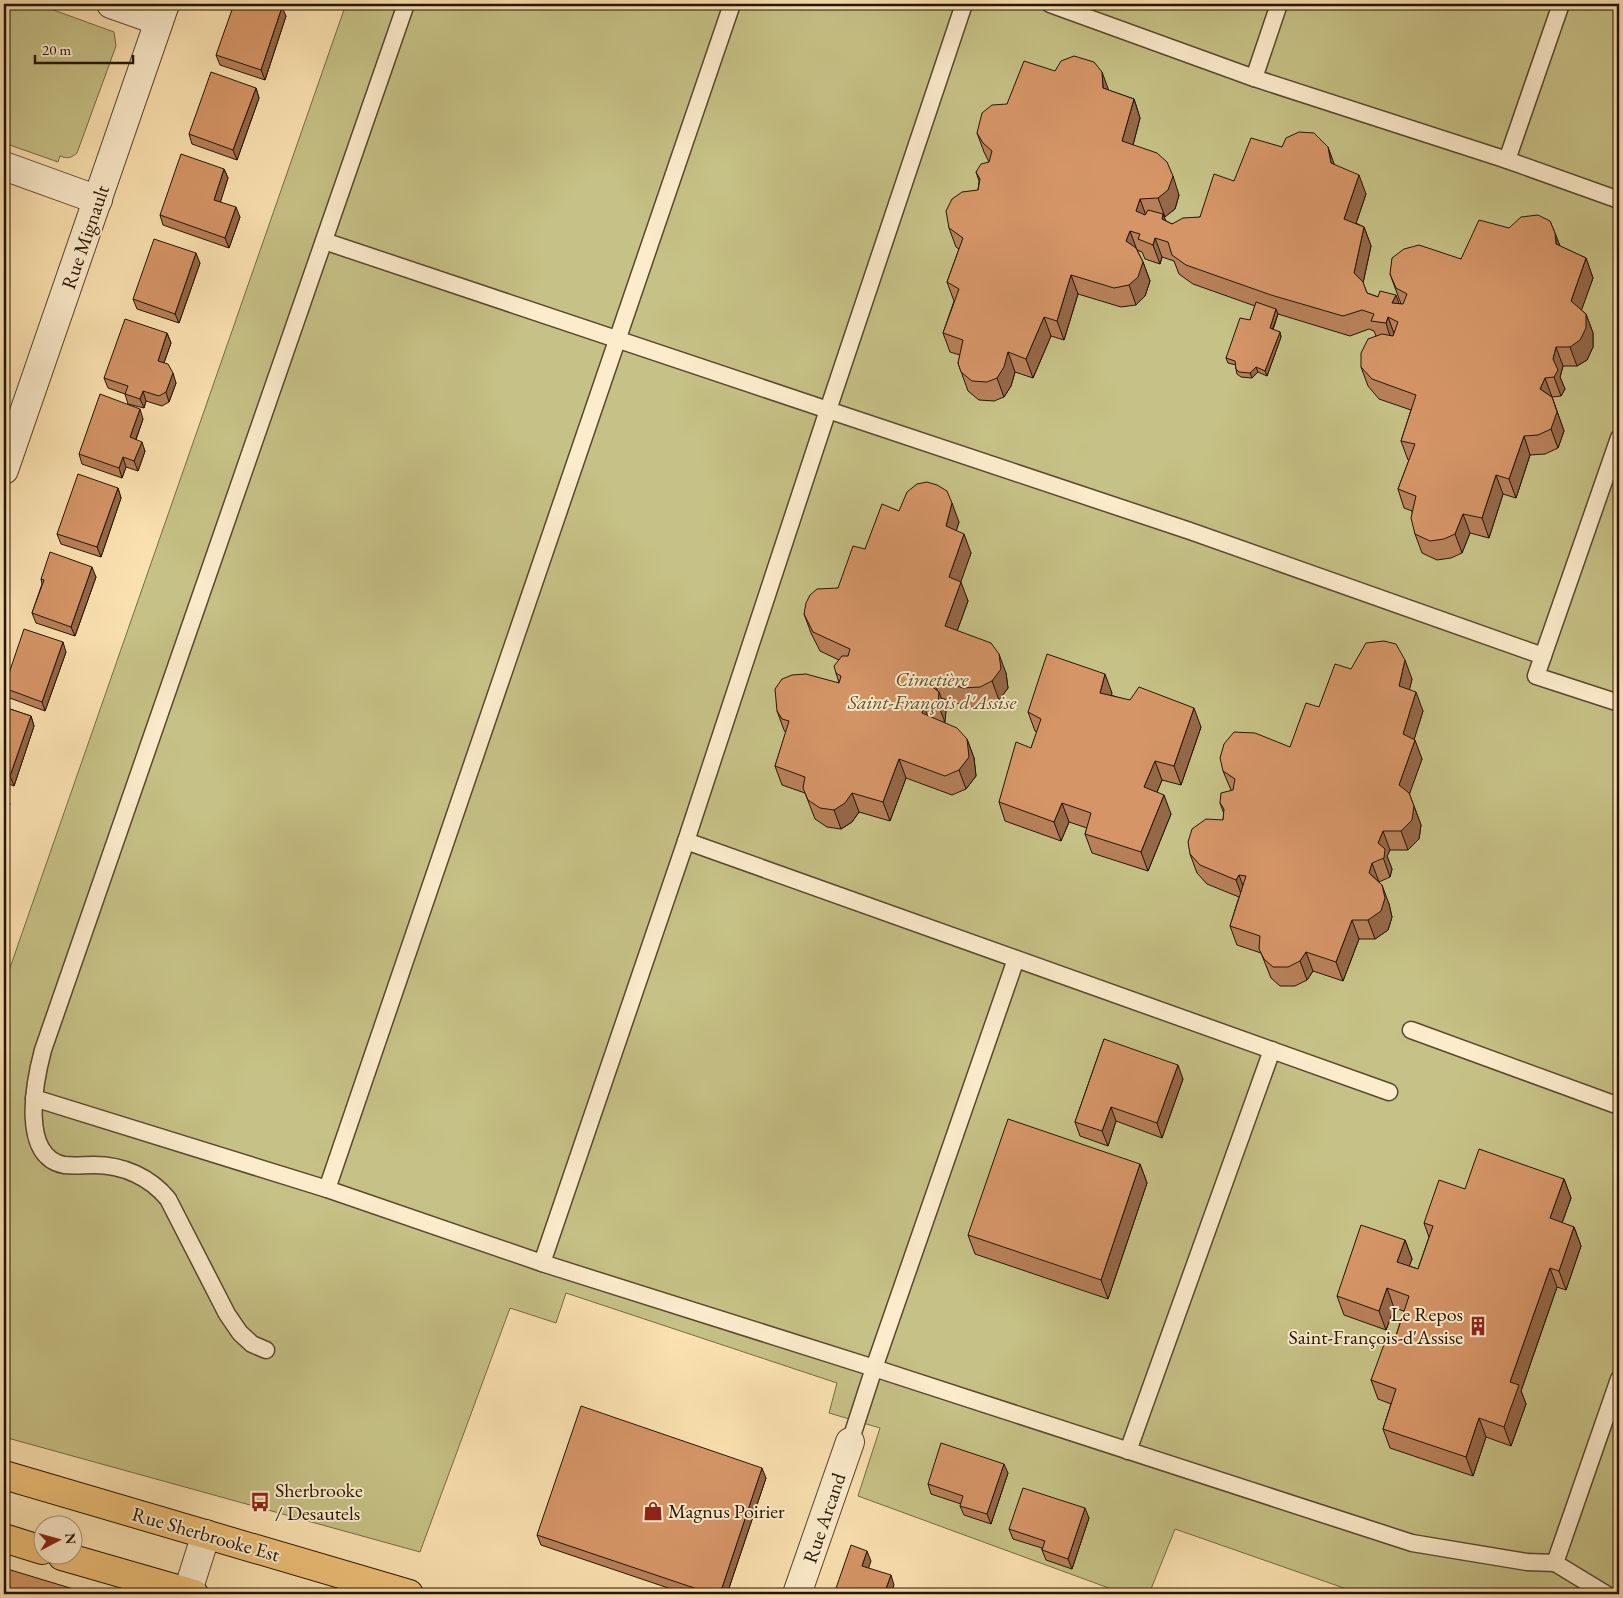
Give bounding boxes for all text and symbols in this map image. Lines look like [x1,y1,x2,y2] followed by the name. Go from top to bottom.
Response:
[35,32,132,64] scale bar
[42,40,71,59] text: 20 m
[55,181,115,292] street label: Rue Mignault
[847,666,1017,715] park label: Cimetière Saint-François d'Assise
[1289,1301,1463,1350] place label: Le Repos Saint-François-d'Assise
[1467,1315,1489,1337] building icon: Le Repos Saint-François-d'Assise
[796,1469,852,1566] street label: Rue Arcand
[275,1477,363,1526] place label: Sherbrooke / Desautels
[249,1491,271,1513] bus stop icon: Sherbrooke / Desautels
[668,1498,785,1524] place label: Magnus Poirier
[642,1500,664,1522] shop icon: Magnus Poirier
[129,1501,283,1568] street label: Rue Sherbrooke Est
[32,1516,82,1566] north arrow
[61,1532,81,1546] text: N

